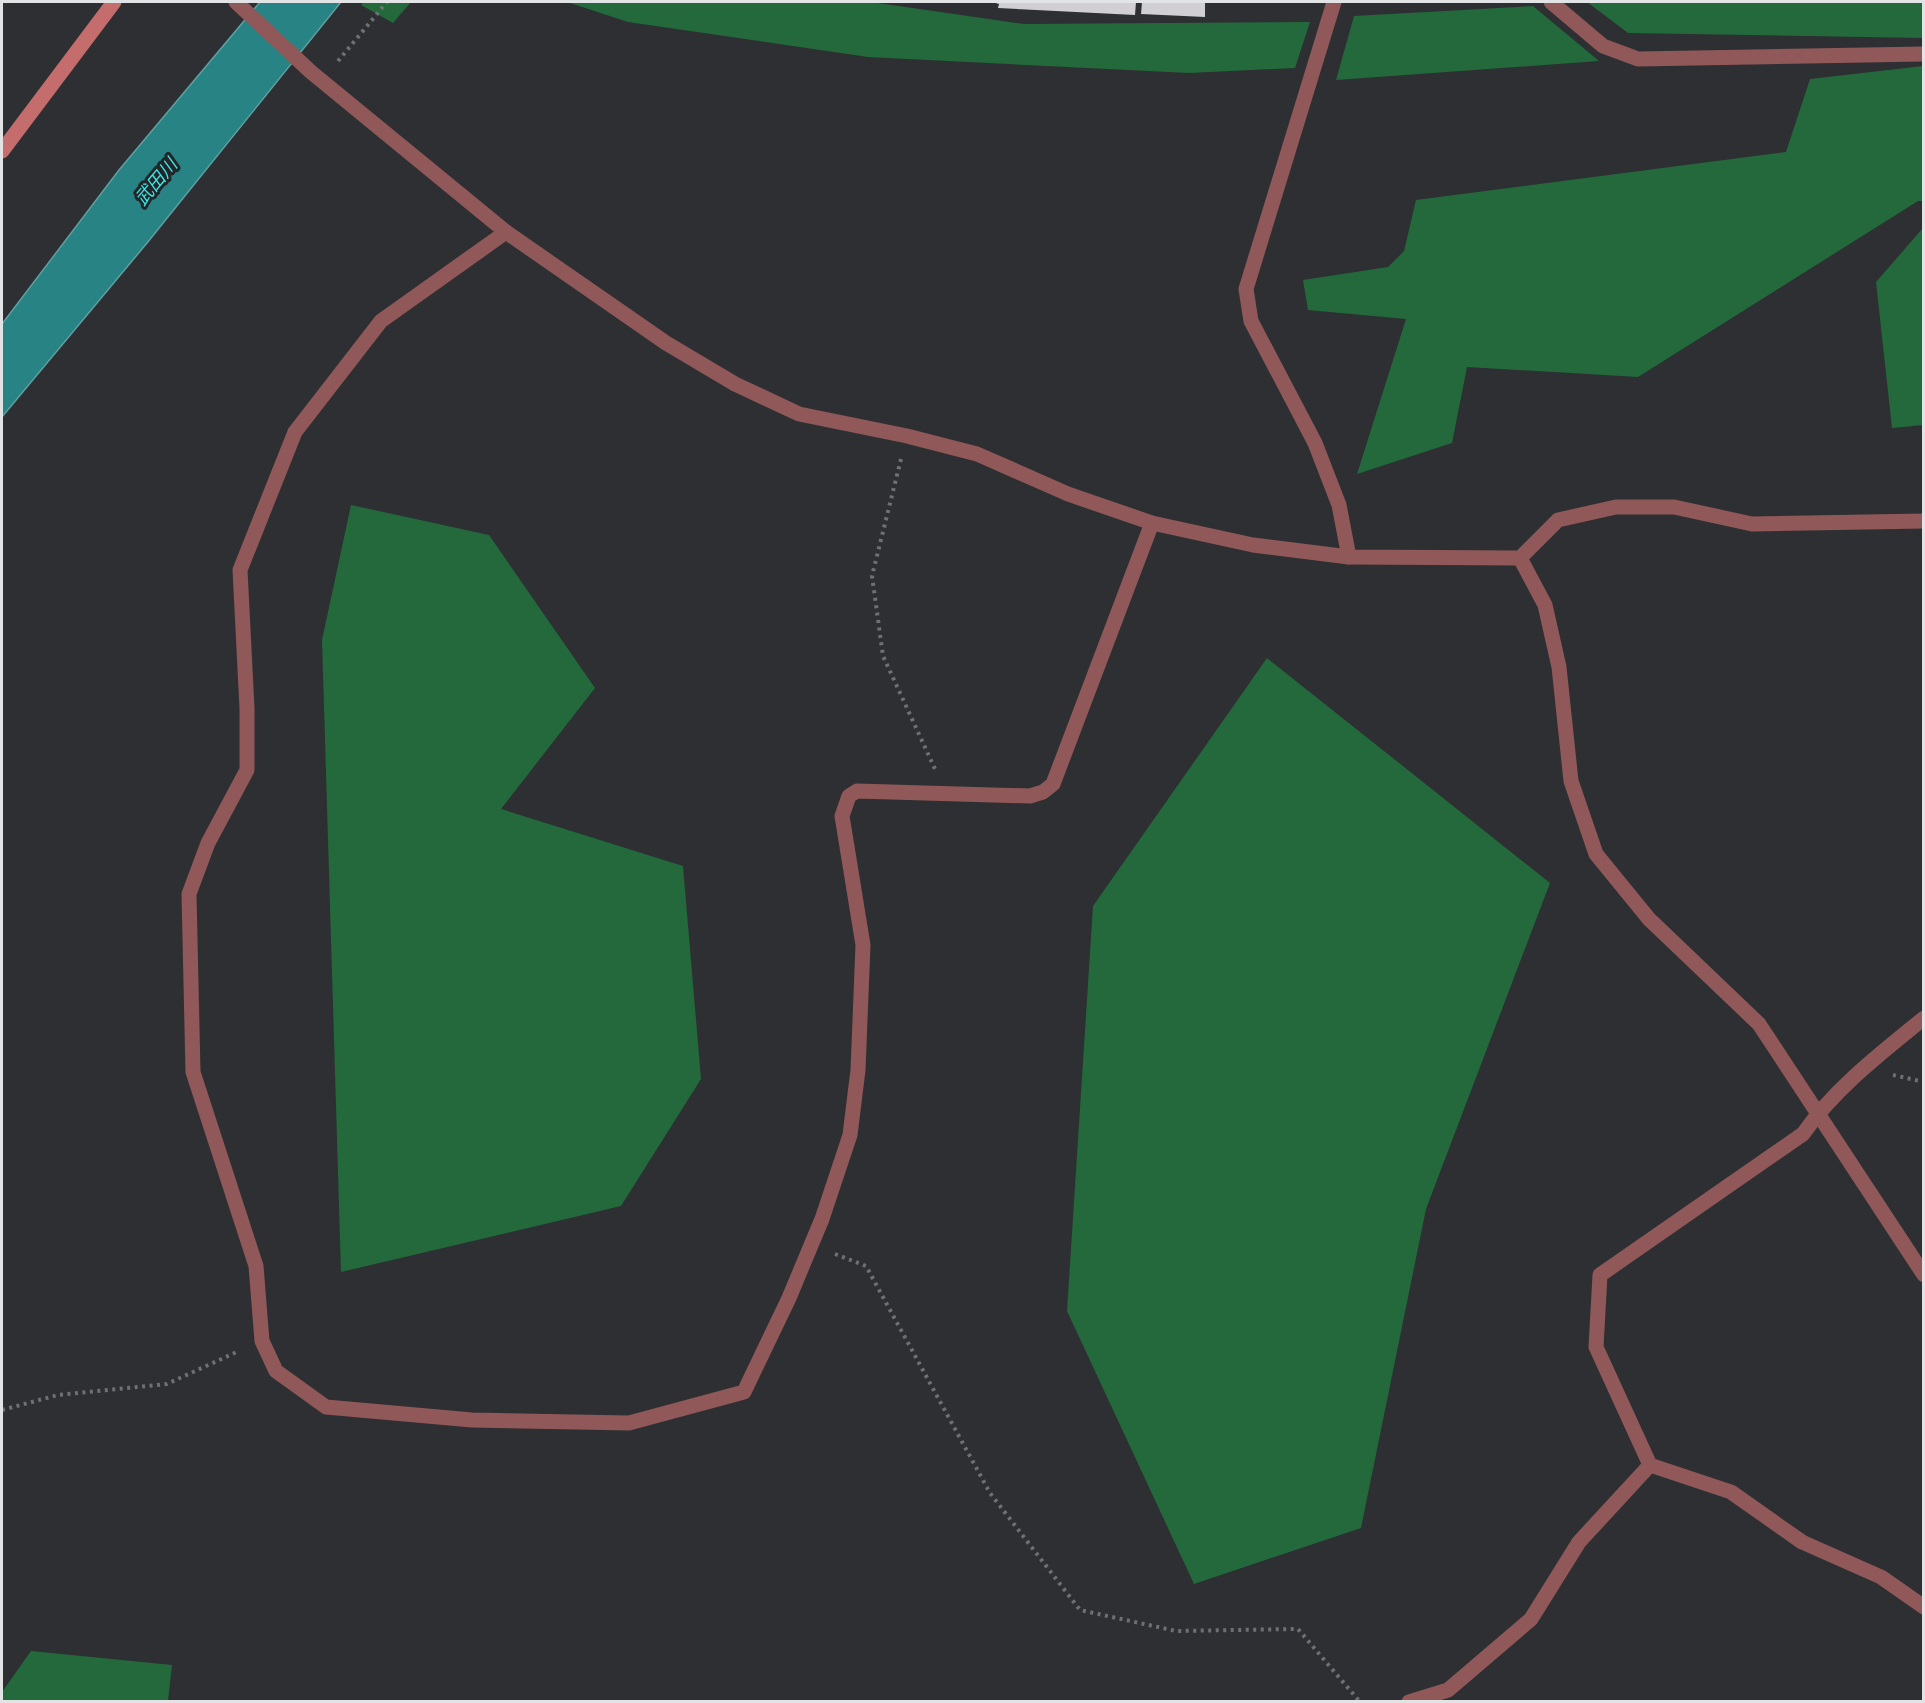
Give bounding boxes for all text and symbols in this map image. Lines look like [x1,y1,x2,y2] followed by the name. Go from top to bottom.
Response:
[130,153,182,209] water label: 武田川

